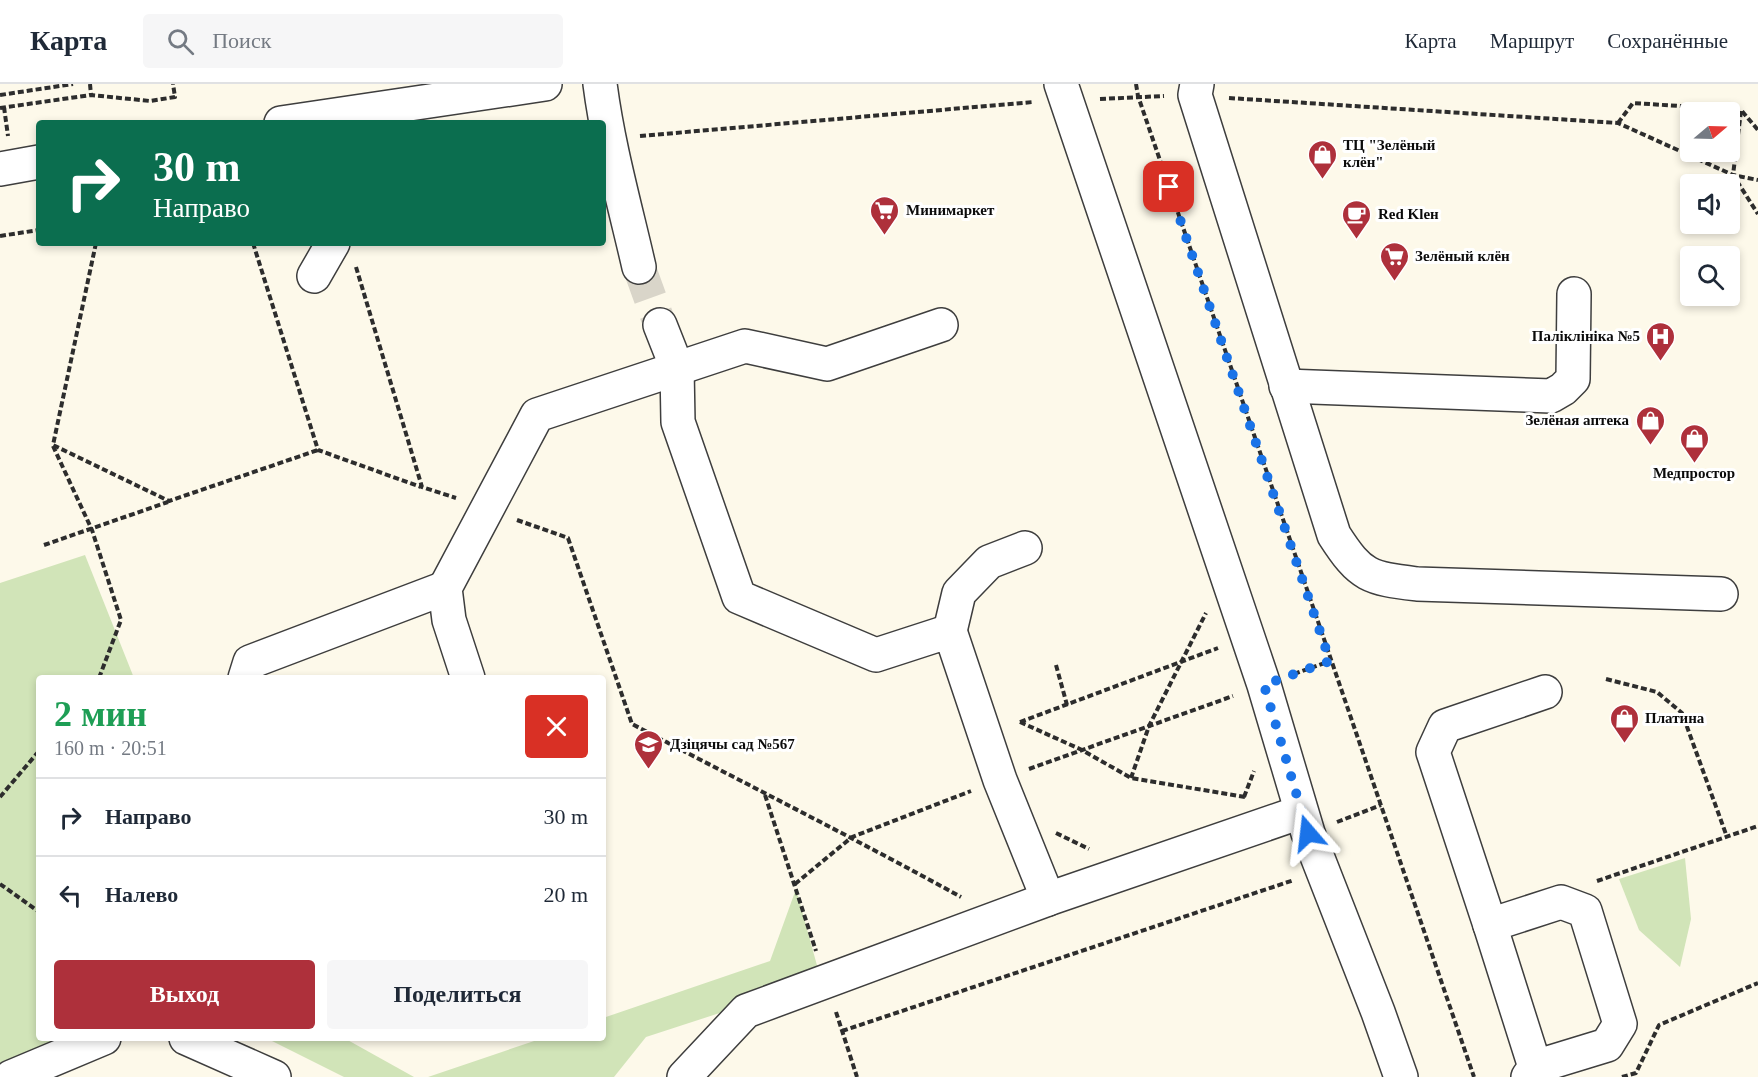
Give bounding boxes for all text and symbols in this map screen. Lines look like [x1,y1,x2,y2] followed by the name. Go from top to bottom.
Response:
[143,14,563,68] search box
[30,25,107,56] text: Карта
[164,25,197,58] icon: search
[212,28,271,53] text: Поиск
[1405,29,1457,53] text: Карта
[1490,29,1574,53] text: Маршрут
[1607,29,1728,53] text: Сохранённые
[1680,102,1740,162] north arrow
[1680,102,1740,306] map controls
[1343,137,1436,170] place label: ТЦ "Зелёный клён"
[1306,138,1338,180] shop icon: ТЦ "Зелёный клён"
[54,144,132,222] icon: right
[153,144,241,190] text: 30 m
[1143,161,1194,212] pin
[1152,170,1185,203] icon: arrive
[1680,174,1740,234] button: sound
[153,193,250,223] text: Направо
[869,194,901,236] supermarket icon: Минимаркет
[1341,198,1373,240] cafe icon: Red Kleн
[906,202,995,218] place label: Минимаркет
[1378,206,1439,222] place label: Red Kleн
[1378,240,1410,282] supermarket icon: Зелёный клён
[1680,246,1740,306] button: search
[1415,248,1510,264] place label: Зелёный клён
[1645,320,1677,362] hospital icon: Паліклініка №5
[1532,328,1640,344] place label: Паліклініка №5
[1634,404,1666,446] shop icon: Зелёная аптека
[1525,412,1629,428] place label: Зелёная аптека
[1678,422,1710,464] shop icon: Медпростор
[1653,465,1735,481] place label: Медпростор
[54,694,147,734] text: 2 мин
[525,695,588,758] button: close
[1608,702,1640,744] shop icon: Платина
[1645,710,1705,726] place label: Платина
[633,728,665,770] school or university icon: Дзіцячы сад №567
[670,736,795,752] place label: Дзіцячы сад №567
[54,737,167,759] text: 160 m · 20:51
[54,801,87,834] icon: right
[1276,801,1340,865] position arrow
[105,804,191,829] text: Направо
[543,804,588,829] text: 30 m
[54,879,87,912] icon: left
[105,882,178,907] text: Налево
[543,882,588,907] text: 20 m
[54,960,315,1029] button: Выход
[327,960,588,1029] button: Поделиться

